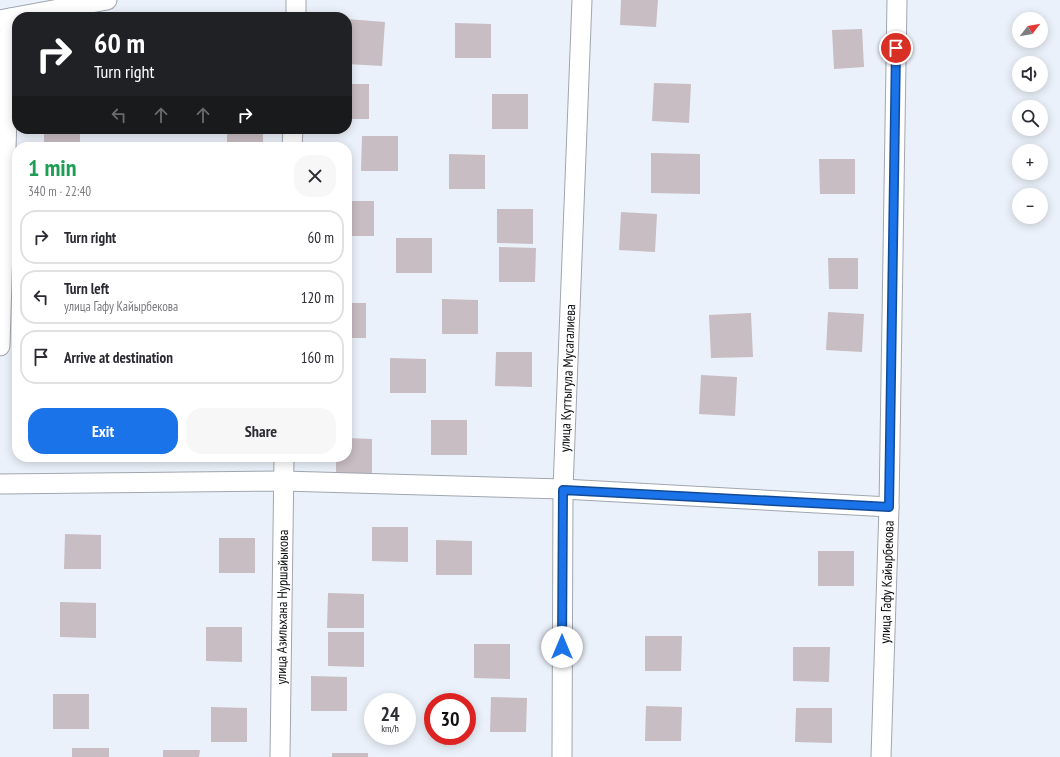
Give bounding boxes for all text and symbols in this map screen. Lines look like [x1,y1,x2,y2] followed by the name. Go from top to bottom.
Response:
[1012,12,1048,48] north arrow
[1012,12,1048,224] map controls
[94,24,145,61] text: 60 m
[28,28,80,80] icon: right
[879,31,913,65] pin
[885,37,907,59] icon: arrive
[1012,56,1048,92] button: sound
[94,60,154,83] text: Turn right
[1012,100,1048,136] button: search
[108,104,130,126] icon: left
[150,104,172,126] icon: ahead
[192,104,214,126] icon: ahead
[234,104,256,126] icon: right
[1012,144,1048,180] button: +
[28,152,76,183] text: 1 min
[294,155,336,197] button: close
[28,183,91,200] text: 340 m · 22:40
[1012,188,1048,224] button: −
[30,226,52,248] icon: right
[64,228,116,247] text: Turn right
[308,228,334,247] text: 60 m
[64,279,109,298] text: Turn left
[30,286,52,308] icon: left
[301,288,334,307] text: 120 m
[64,298,178,315] text: улица Гафу Кайырбекова
[555,304,579,452] street label: улица Куттыгула Мусагалиева
[30,346,52,368] icon: arrive
[64,348,173,367] text: Arrive at destination
[301,348,334,367] text: 160 m
[28,408,178,454] button: Exit
[186,408,336,454] button: Share
[876,520,898,644] street label: улица Гафу Кайырбекова
[272,529,292,685] street label: улица Азильхана Нуршайыкова
[541,626,583,668] position arrow
[424,693,476,745] speed limit sign: 30
[380,701,400,727] text: 24
[381,722,399,735] text: km/h

